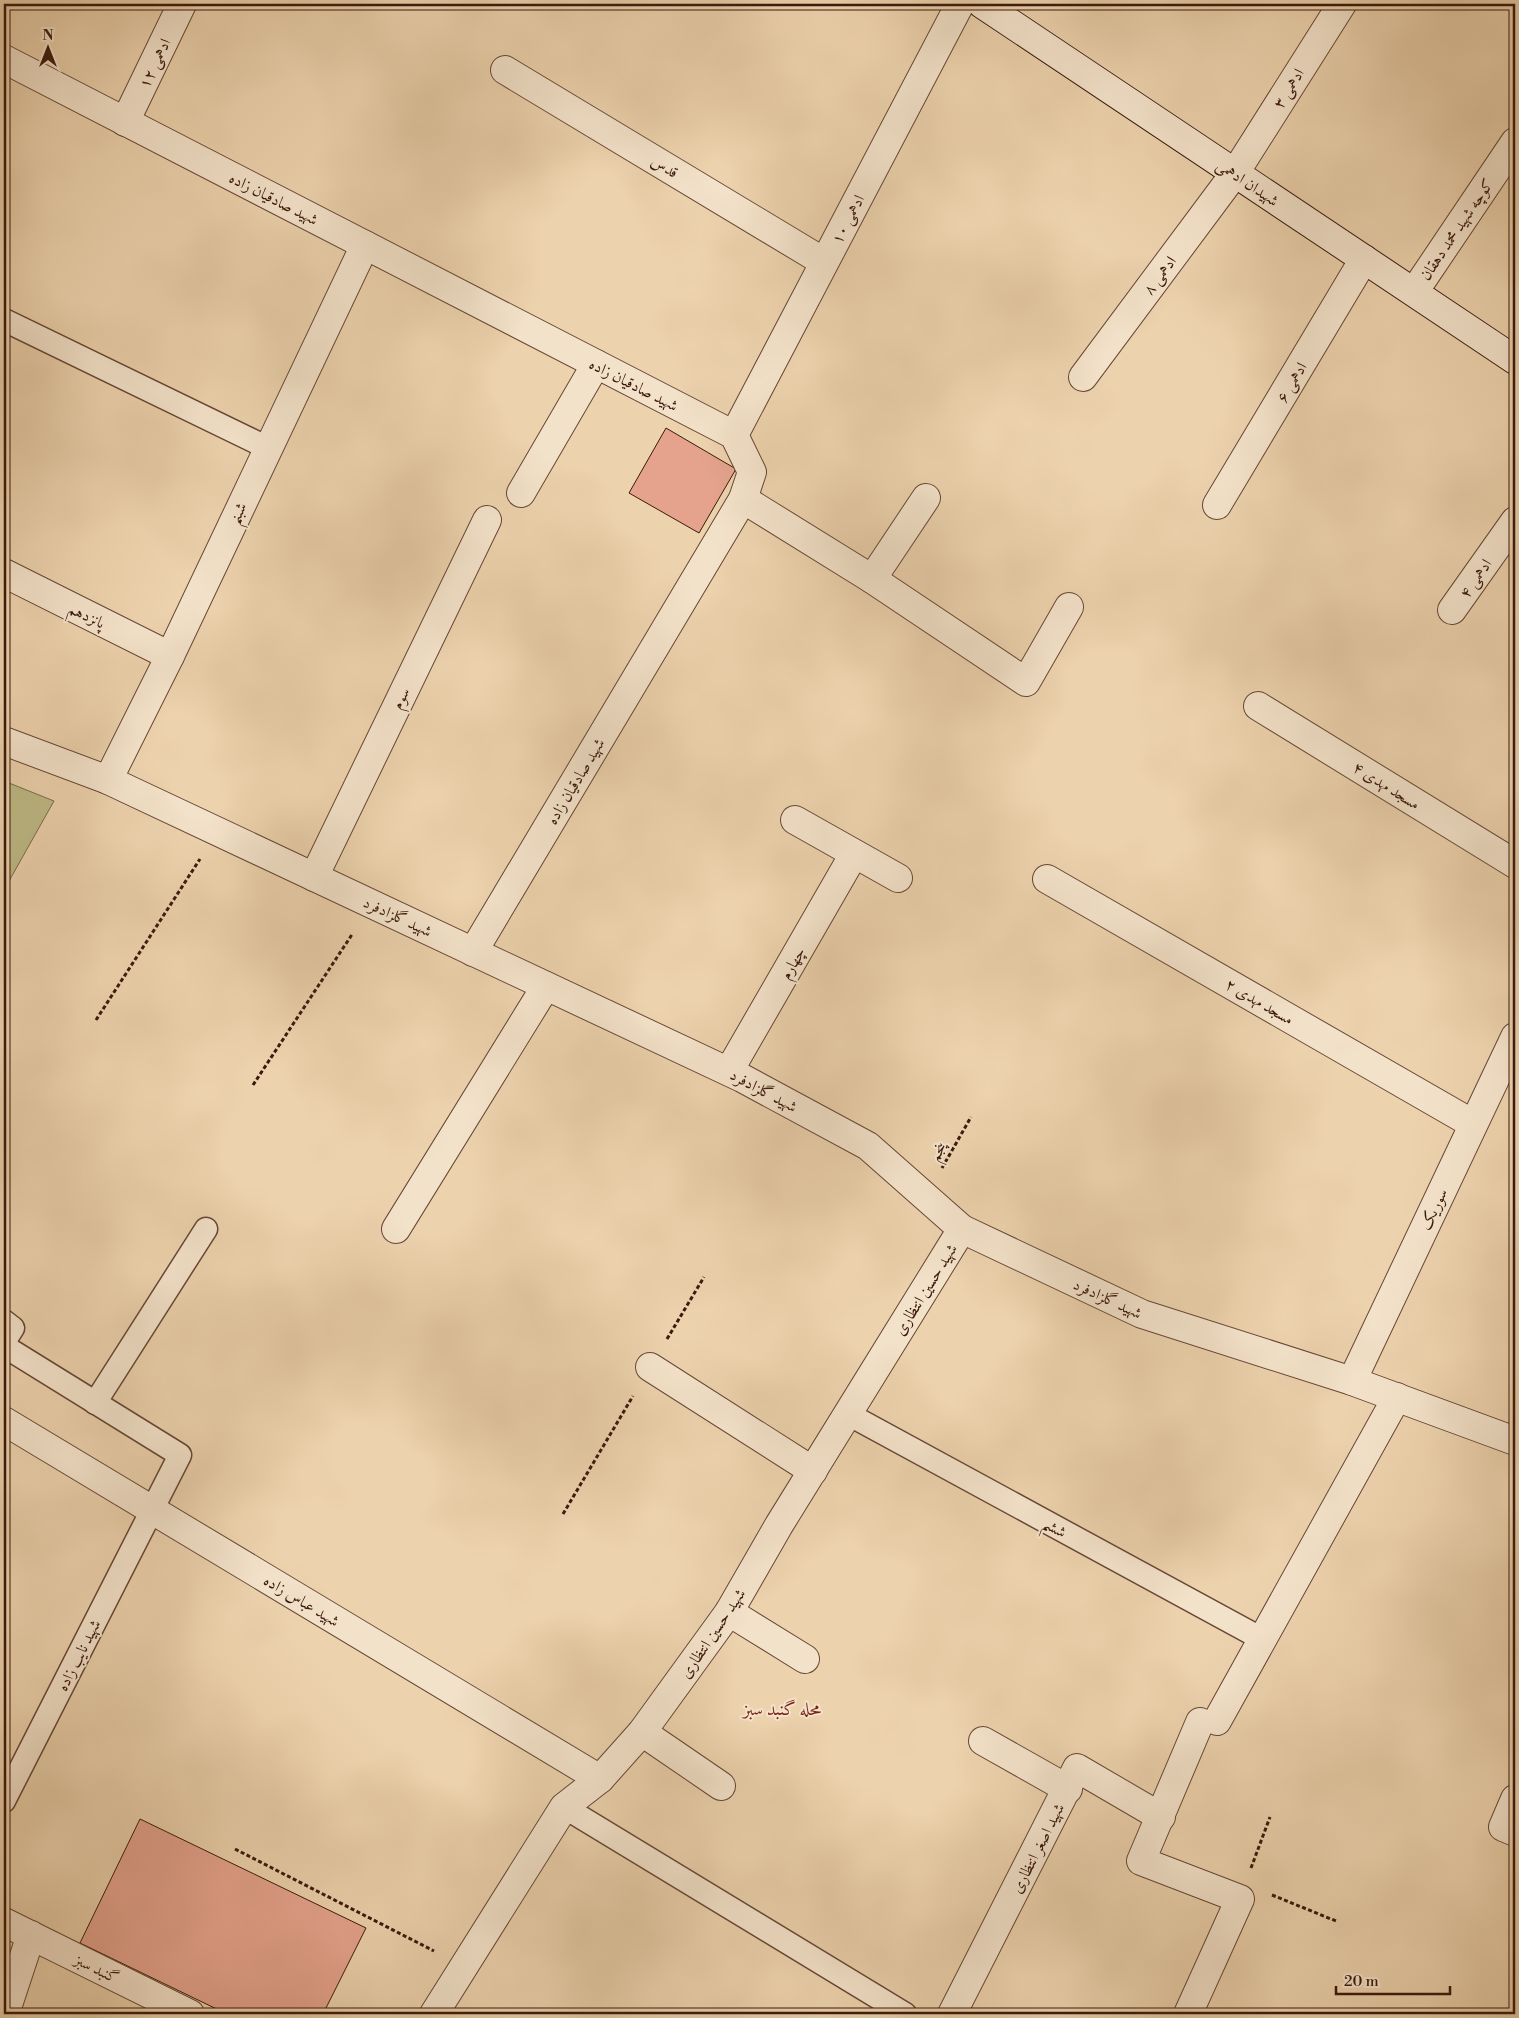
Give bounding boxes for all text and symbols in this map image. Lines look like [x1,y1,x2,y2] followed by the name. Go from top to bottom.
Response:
[22,22,72,72] north arrow
[42,27,54,45] text: N
[134,35,176,92] street label: ادهمی ۱۲
[1269,65,1310,113] street label: ادهمی ۳
[647,151,682,183] street label: قدس
[1212,155,1282,212] street label: شهیدان ادهمی
[226,168,321,230] street label: شهید صادقیان زاده
[1415,175,1499,285] street label: کوچه شهید محمد دهقان
[827,191,870,248] street label: ادهمی ۱۰
[1139,252,1182,300] street label: ادهمی ۸
[586,354,681,416] street label: شهید صادقیان زاده
[1272,359,1312,407] street label: ادهمی ۶
[224,499,257,530] street label: شبنم
[1455,555,1497,603] street label: ادهمی ۴
[63,599,109,638] street label: پانزدهم
[387,684,418,714] street label: سوم
[542,735,609,828] street label: شهید صادقیان زاده
[1349,757,1424,814] street label: مسجد مهدی ۴
[360,892,435,942] street label: شهید گلزادفرد
[776,944,813,985] street label: چهارم
[1222,974,1297,1029] street label: مسجد مهدی ۲
[726,1065,801,1117] street label: شهید گلزادفرد
[924,1137,956,1167] street label: پنجم
[1416,1185,1452,1234] street label: سوریک
[890,1240,962,1339] street label: شهید حسین انتظاری
[1070,1274,1145,1324] street label: شهید گلزادفرد
[1036,1513,1070,1548] street label: ششم
[260,1570,343,1631] street label: شهید عباس زاده
[675,1585,750,1682] street label: شهید حسین انتظاری
[52,1616,105,1695] street label: شهید نایب زاده
[741,1698,821,1721] district label: محله گنبد سبز
[1007,1800,1069,1897] street label: شهید اصغر انتظاری
[69,1949,122,1988] street label: گنبد سبز
[1336,1963,1450,1995] scale bar
[1344,1972,1379,1991] text: 20 m

